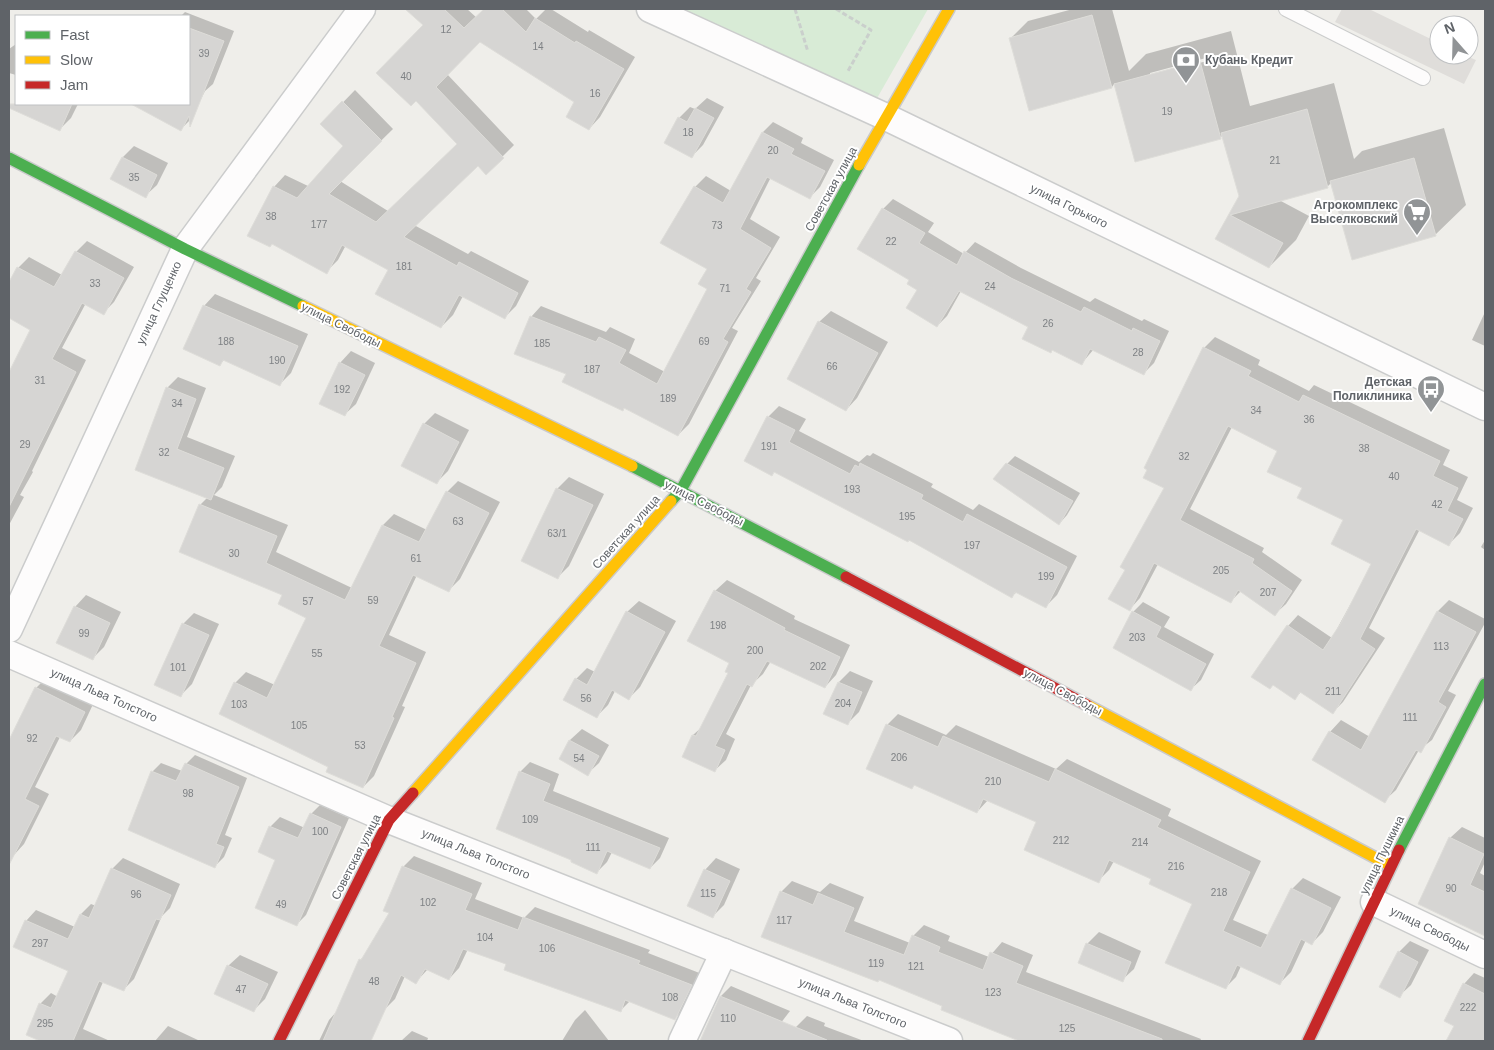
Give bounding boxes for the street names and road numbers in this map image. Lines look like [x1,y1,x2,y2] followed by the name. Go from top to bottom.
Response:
[802,144,860,234] street label: Советская улица
[1028,181,1110,231] street label: улица Горького
[134,259,185,347] street label: улица Глущенко
[299,300,383,350] street label: улица Свободы
[662,477,746,529] street label: улица Свободы
[589,492,663,572] street label: Советская улица
[48,665,160,725] street label: улица Льва Толстого
[1021,665,1105,719] street label: улица Свободы
[328,812,384,902] street label: Советская улица
[1357,813,1407,897] street label: улица Пушкина
[420,826,532,882] street label: улица Льва Толстого
[1388,904,1472,954] street label: улица Свободы
[797,975,909,1031] street label: улица Льва Толстого

